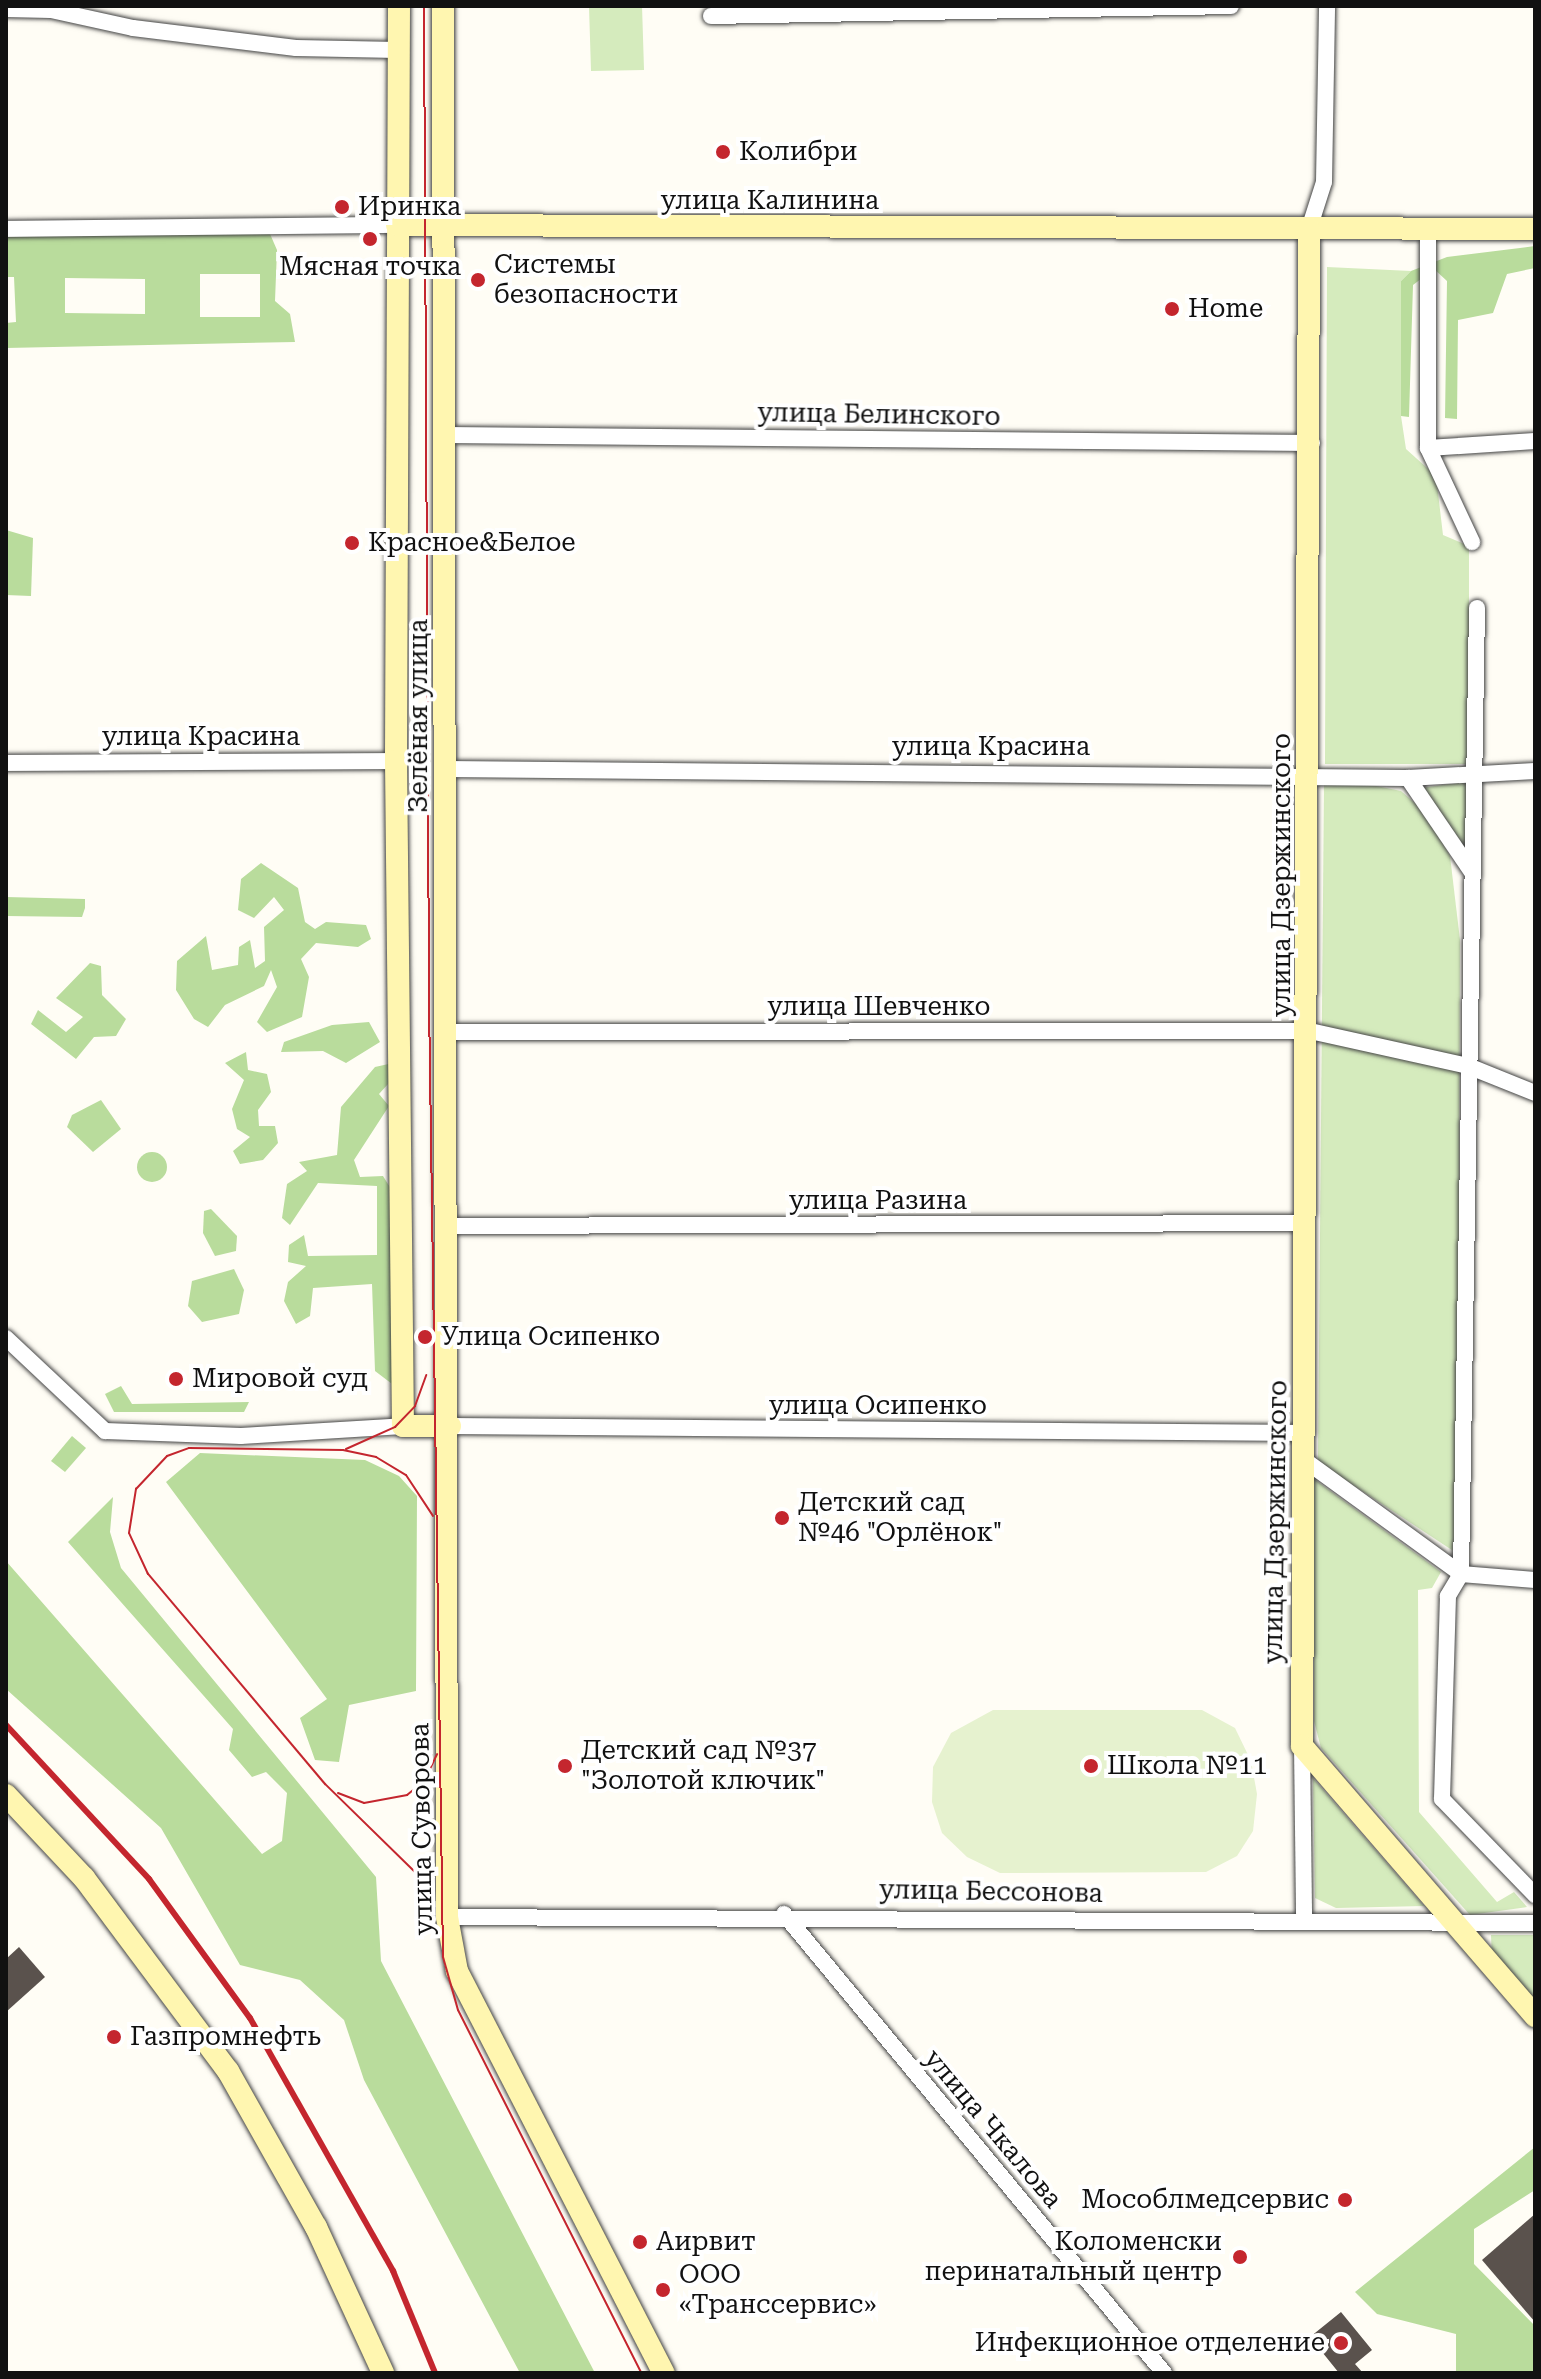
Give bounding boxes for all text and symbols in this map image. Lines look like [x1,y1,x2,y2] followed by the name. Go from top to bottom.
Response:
[739,136,857,168] place label: Колибри
[714,143,732,161] marker: Колибри
[661,185,879,217] street label: улица Калинина
[358,191,461,223] place label: Иринка
[333,198,351,216] marker: Иринка
[361,230,379,248] marker: Мясная точка
[494,249,678,310] place label: Системы безопасности
[279,251,461,283] place label: Мясная точка
[469,271,487,289] marker: Системы безопасности
[1188,293,1263,325] place label: Home
[1163,300,1181,318] marker: Home
[757,397,1001,433] street label: улица Белинского
[368,527,576,559] place label: Красное&Белое
[343,534,361,552] marker: Красное&Белое
[403,619,435,813] street label: Зелёная улица
[102,721,300,753] street label: улица Красина
[892,731,1090,763] street label: улица Красина
[1266,733,1298,1017] street label: улица Дзержинского
[768,991,990,1023] street label: улица Шевченко
[789,1185,967,1217] street label: улица Разина
[441,1321,660,1353] place label: Улица Осипенко
[416,1328,434,1346] marker: Улица Осипенко
[192,1363,368,1395] place label: Мировой суд
[167,1370,185,1388] marker: Мировой суд
[1258,1380,1294,1664] street label: улица Дзержинского
[769,1390,987,1422] street label: улица Осипенко
[798,1487,1002,1548] place label: Детский сад №46 "Орлёнок"
[773,1509,791,1527] marker: Детский сад №46 "Орлёнок"
[405,1722,439,1936] street label: улица Суворова
[581,1735,825,1796] place label: Детский сад №37 "Золотой ключик"
[1107,1750,1267,1782] place label: Школа №11
[556,1757,574,1775] marker: Детский сад №37 "Золотой ключик"
[1082,1757,1100,1775] marker: Школа №11
[879,1874,1103,1910] street label: улица Бессонова
[130,2021,321,2053] place label: Газпромнефть
[105,2028,123,2046] marker: Газпромнефть
[918,2043,1068,2215] street label: улица Чкалова
[1081,2184,1329,2216] place label: Мособлмедсервис
[1336,2191,1354,2209] marker: Мособлмедсервис
[656,2226,756,2258] place label: Аирвит
[925,2226,1222,2288] place label: Коломенски перинатальный центр
[631,2233,649,2251] marker: Аирвит
[1229,2246,1251,2268] marker: Коломенски перинатальный центр
[679,2259,876,2320] place label: ООО «Транссервис»
[654,2281,672,2299] marker: ООО «Транссервис»
[975,2327,1325,2359] place label: Инфекционное отделение
[1332,2334,1350,2352] marker: Инфекционное отделение

